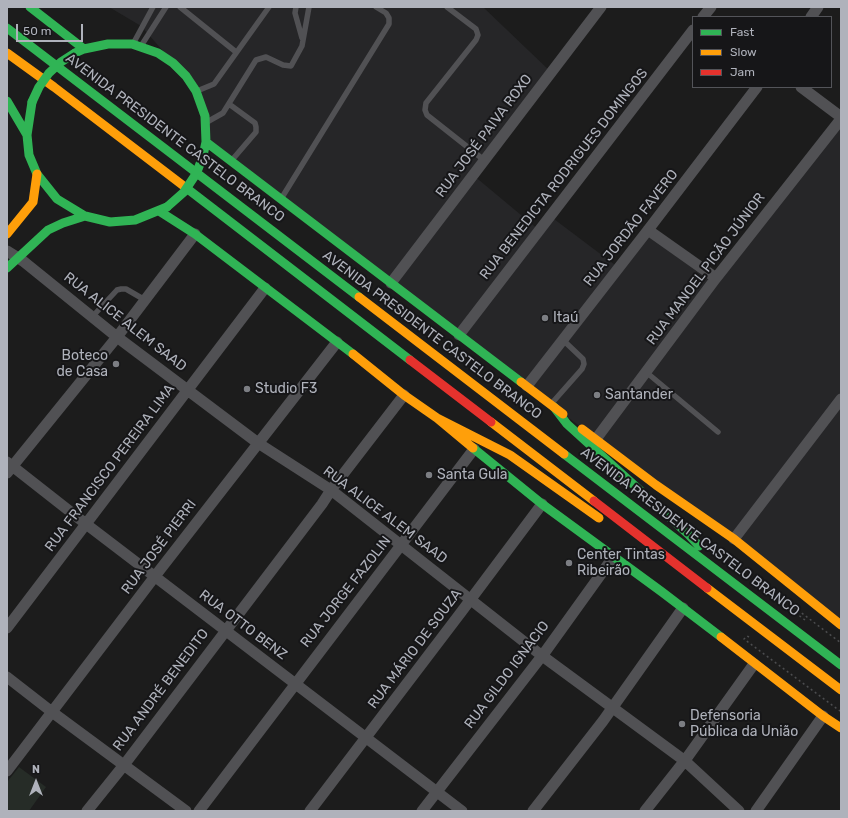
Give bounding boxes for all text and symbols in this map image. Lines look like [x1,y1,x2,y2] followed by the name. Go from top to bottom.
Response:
[18,16,85,42] scale bar
[692,16,832,88] legend
[23,24,51,38] text: 50 m
[730,25,754,39] text: Fast
[730,45,757,59] text: Slow
[62,50,288,226] street label: AVENIDA PRESIDENTE CASTELO BRANCO
[476,65,652,283] street label: RUA BENEDICTA RODRIGUES DOMINGOS
[730,65,755,79] text: Jam
[432,71,536,201] street label: RUA JOSÉ PAIVA ROXO
[580,166,682,290] street label: RUA JORDÃO FAVERO
[643,190,769,348] street label: RUA MANOEL PICÃO JÚNIOR
[319,247,545,423] street label: AVENIDA PRESIDENTE CASTELO BRANCO
[60,269,190,375] street label: RUA ALICE ALEM SAAD
[553,310,578,326] place label: Itaú
[540,313,550,323] marker: Itaú
[56,348,108,380] place label: Boteco de Casa
[111,359,121,369] marker: Boteco de Casa
[42,381,178,555] street label: RUA FRANCISCO PEREIRA LIMA
[255,381,317,397] place label: Studio F3
[242,384,252,394] marker: Studio F3
[605,387,673,403] place label: Santander
[592,390,602,400] marker: Santander
[577,444,803,620] street label: AVENIDA PRESIDENTE CASTELO BRANCO
[320,463,450,567] street label: RUA ALICE ALEM SAAD
[437,467,508,483] place label: Santa Gula
[424,470,434,480] marker: Santa Gula
[118,496,200,598] street label: RUA JOSÉ PIERRI
[297,533,395,651] street label: RUA JORGE FAZOLIN
[577,547,665,580] place label: Center Tintas Ribeirão
[564,558,574,568] marker: Center Tintas Ribeirão
[196,586,290,664] street label: RUA OTTO BENZ
[365,586,465,712] street label: RUA MÁRIO DE SOUZA
[461,618,553,732] street label: RUA GILDO IGNACIO
[110,626,212,754] street label: RUA ANDRÉ BENEDITO
[690,708,798,740] place label: Defensoria Pública da União
[677,719,687,729] marker: Defensoria Pública da União
[16,762,56,802] north arrow
[32,763,40,776] text: N

